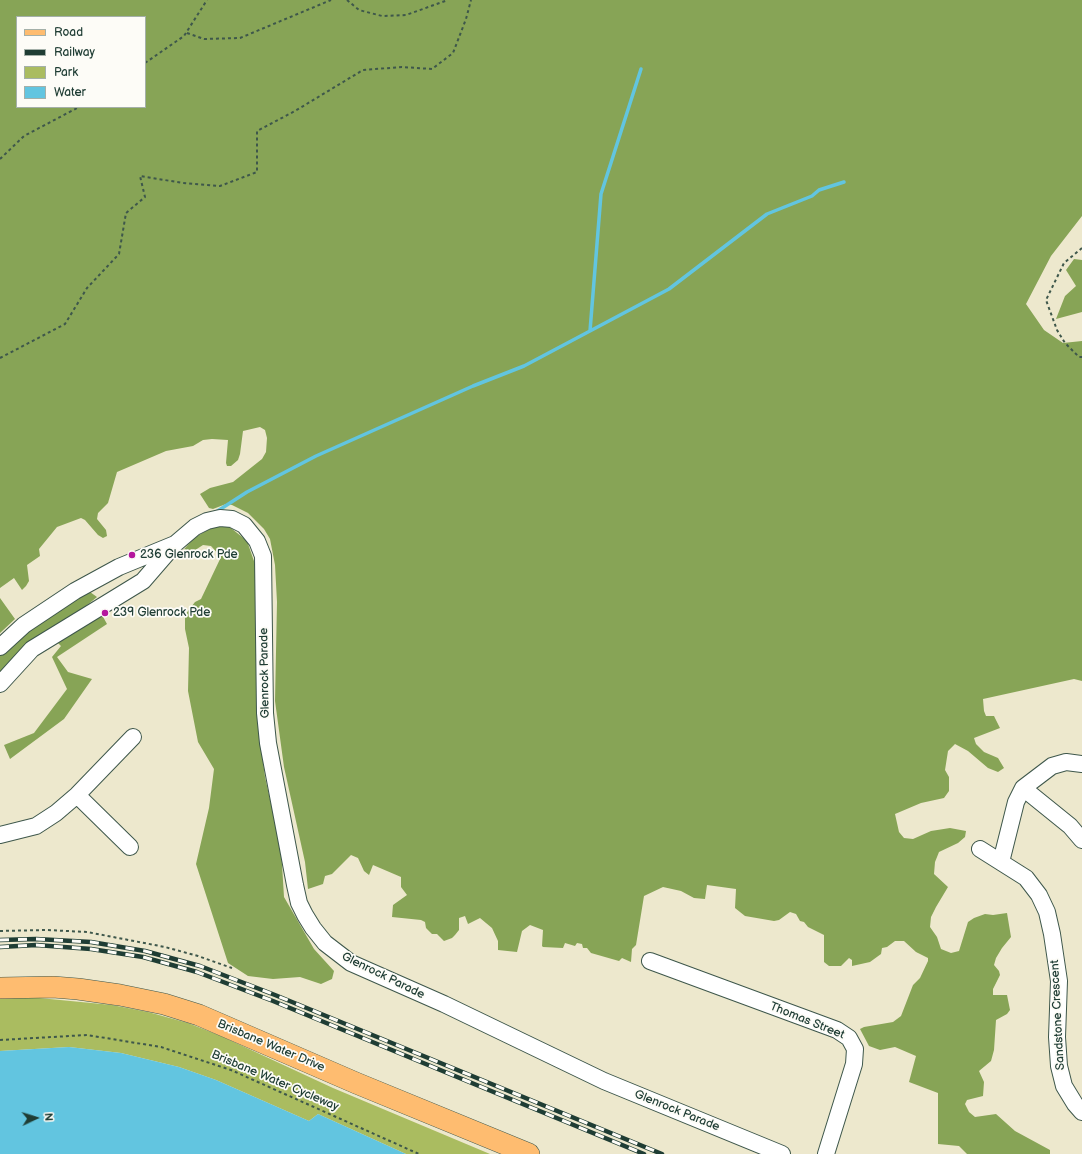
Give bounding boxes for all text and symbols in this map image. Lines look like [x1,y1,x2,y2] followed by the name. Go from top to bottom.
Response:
[16,16,146,108] legend
[54,25,83,40] text: Road
[54,45,95,60] text: Railway
[54,65,78,80] text: Park
[54,85,86,100] text: Water
[140,548,238,562] place label: 236 Glenrock Pde
[127,550,137,560] marker: 236 Glenrock Pde
[113,606,210,620] place label: 239 Glenrock Pde
[100,608,110,618] marker: 239 Glenrock Pde
[257,628,273,718] street label: Glenrock Parade
[339,950,427,1002] street label: Glenrock Parade
[1048,959,1068,1071] street label: Sandstone Crescent
[768,999,846,1043] street label: Thomas Street
[215,1017,327,1075] street label: Brisbane Water Drive
[209,1048,341,1114] street label: Brisbane Water Cycleway
[632,1087,722,1135] street label: Glenrock Parade
[16,1098,56,1138] north arrow
[42,1113,55,1122] text: N

